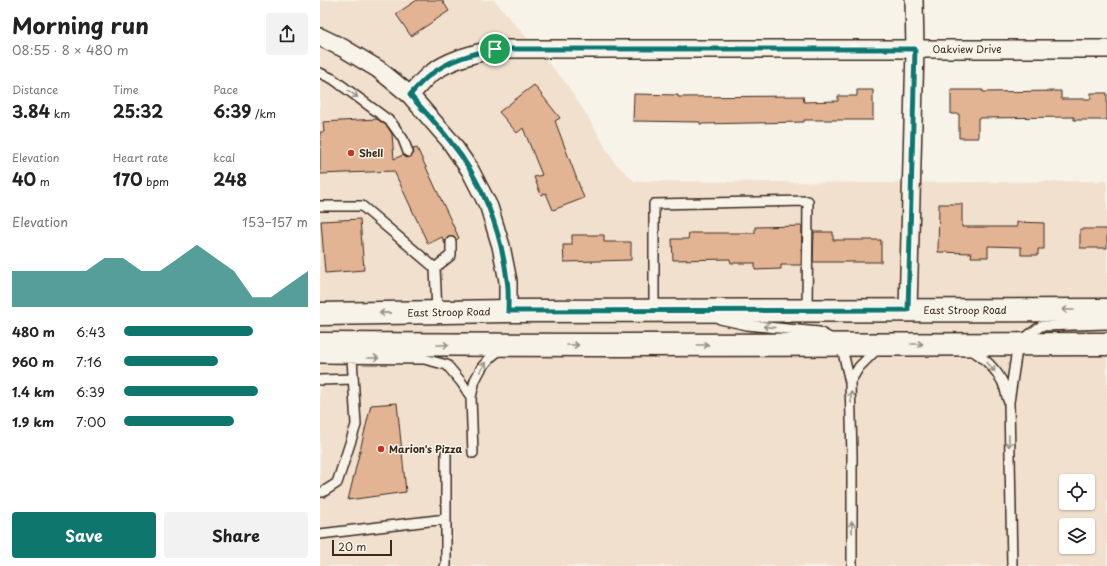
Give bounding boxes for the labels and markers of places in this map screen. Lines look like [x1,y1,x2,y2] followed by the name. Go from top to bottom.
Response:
[478,32,512,66] pin
[359,145,383,160] place label: Shell
[346,148,356,158] marker: Shell
[389,441,463,456] place label: Marion's Pizza
[376,444,386,454] marker: Marion's Pizza

